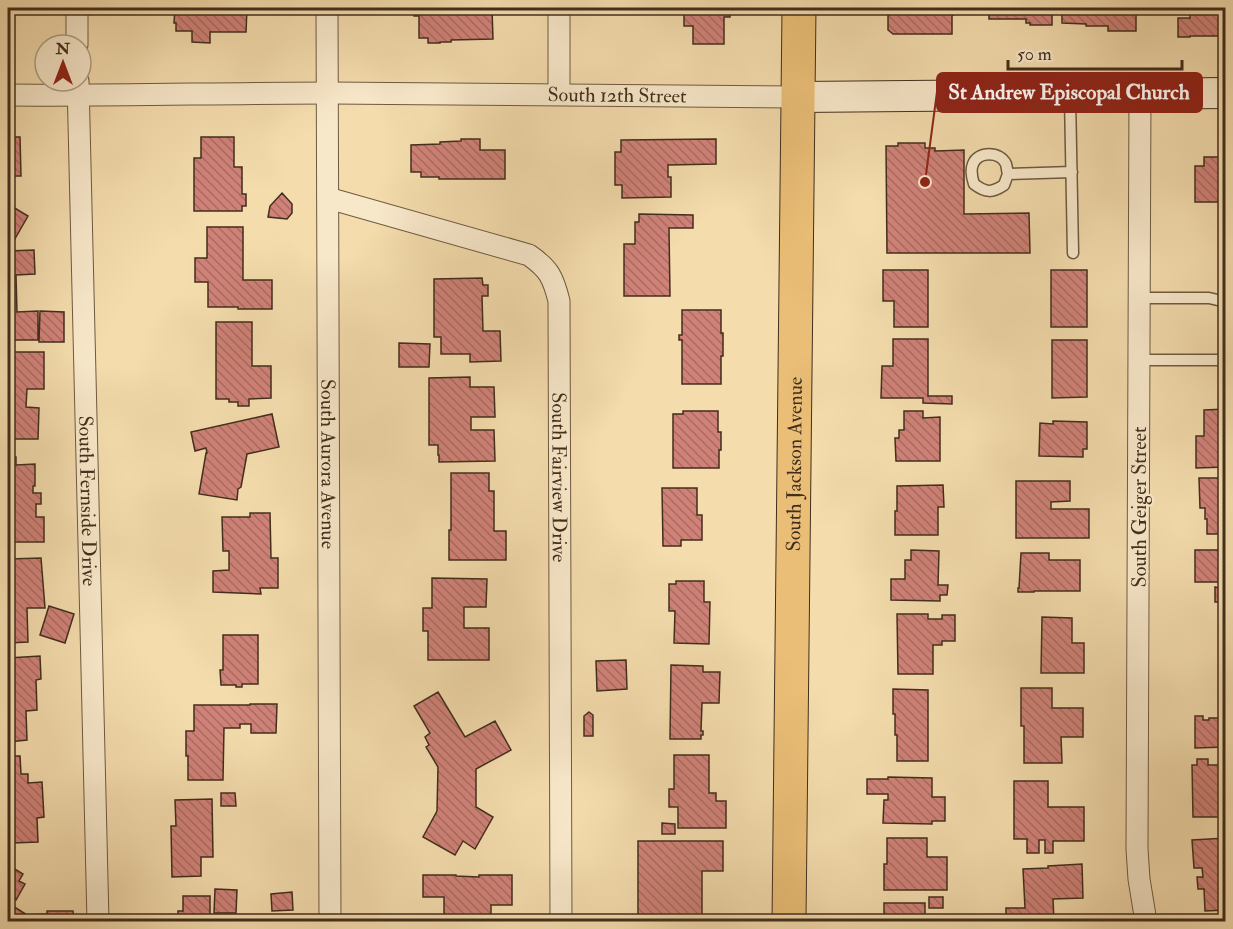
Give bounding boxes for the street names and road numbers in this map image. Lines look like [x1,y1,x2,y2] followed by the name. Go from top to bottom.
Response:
[547,82,687,108] street label: South 12th Street
[781,377,807,551] street label: South Jackson Avenue
[316,379,341,549] street label: South Aurora Avenue
[547,392,572,562] street label: South Fairview Drive
[73,415,103,587] street label: South Fernside Drive
[1127,426,1152,587] street label: South Geiger Street

